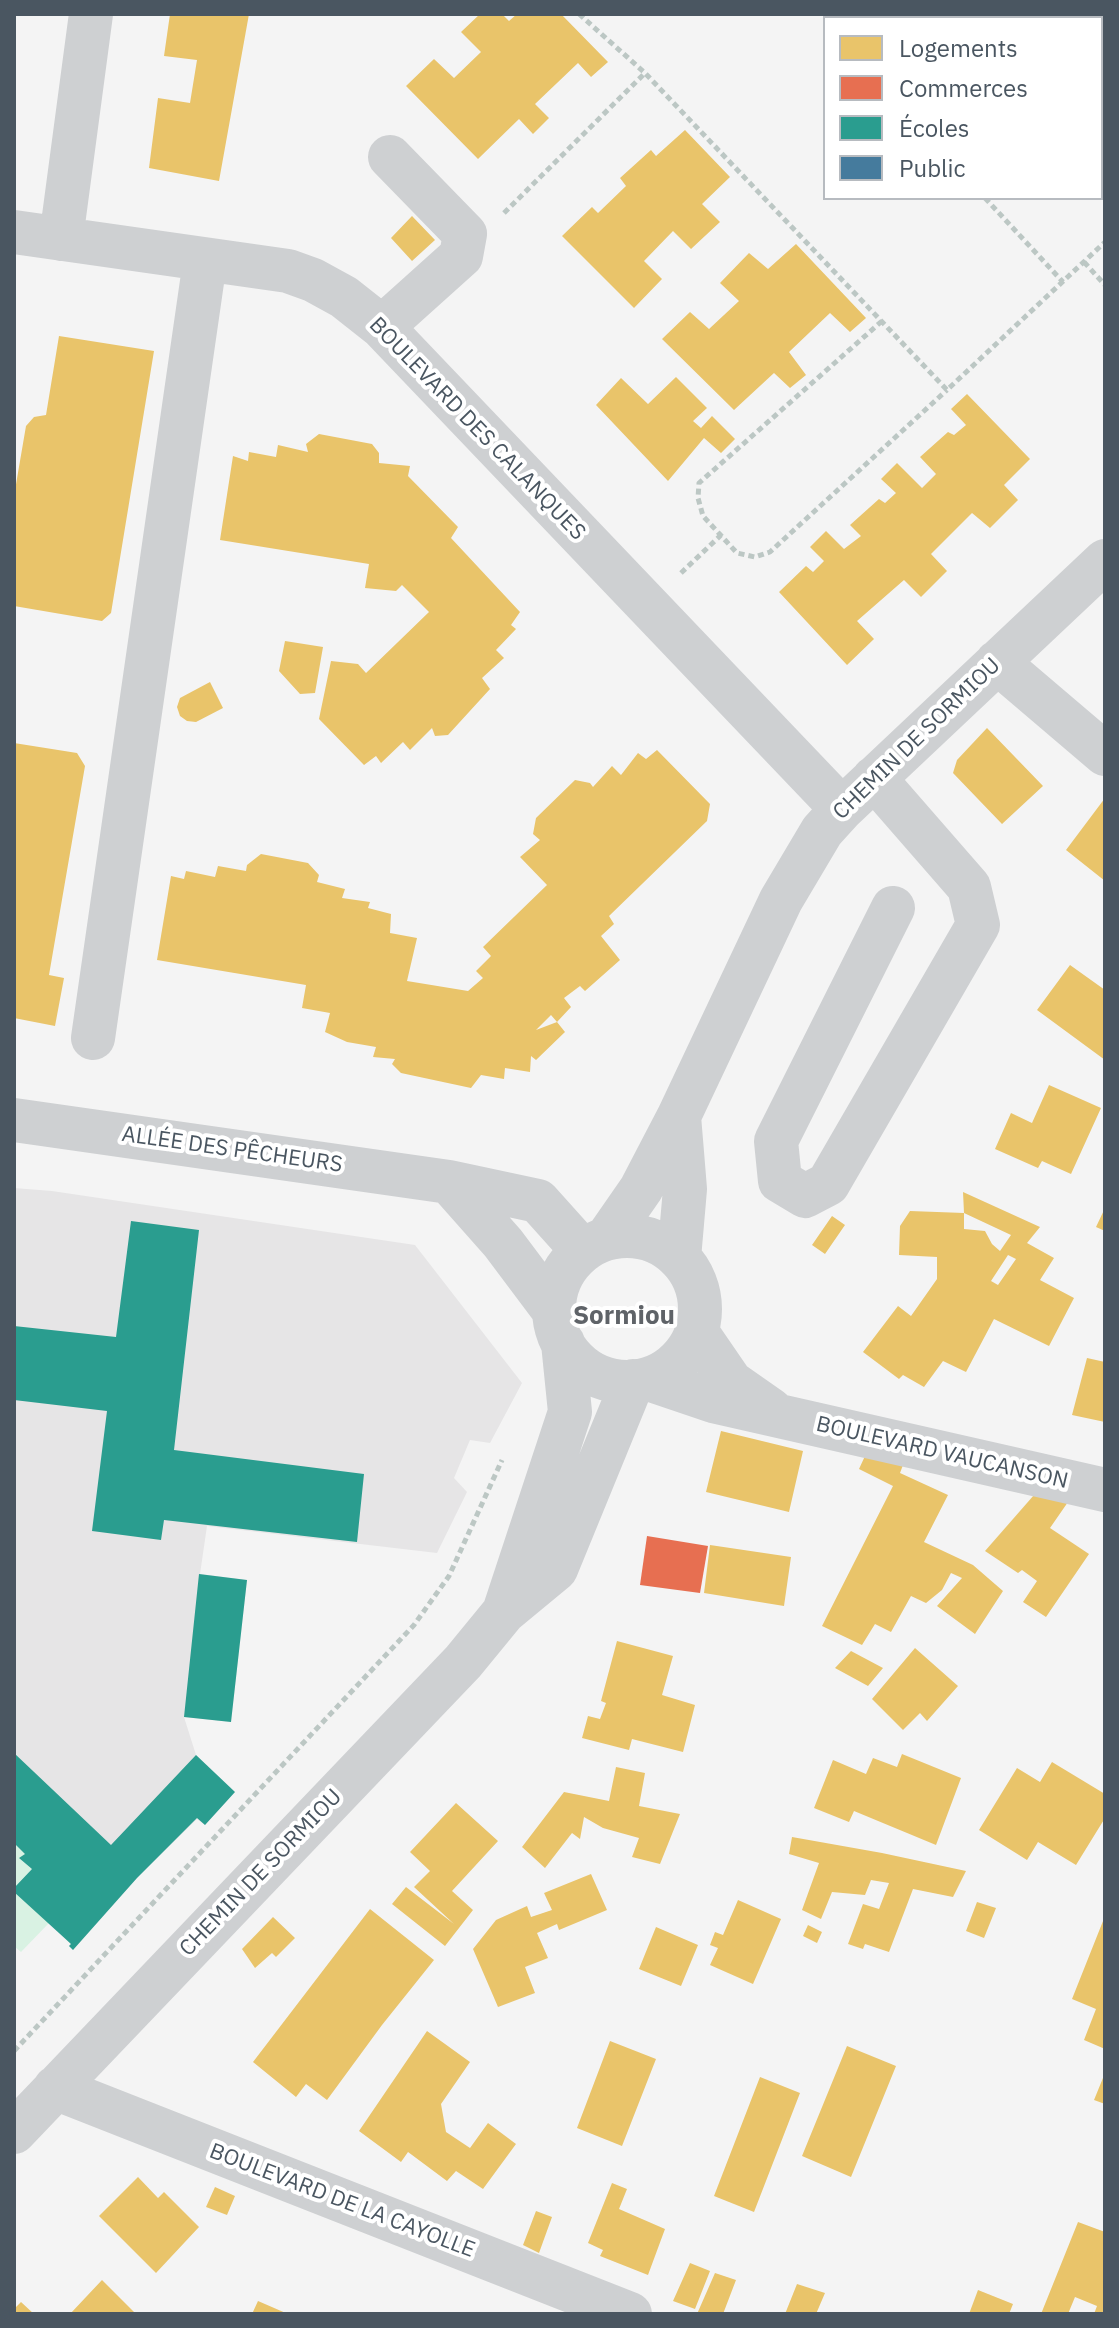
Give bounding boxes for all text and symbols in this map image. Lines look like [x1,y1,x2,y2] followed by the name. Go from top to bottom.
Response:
[823,16,1103,200] legend
[899,32,1018,64] text: Logements
[899,72,1028,104] text: Commerces
[899,112,970,144] text: Écoles
[899,152,966,184] text: Public
[363,312,591,546] street label: BOULEVARD DES CALANQUES
[828,652,1006,826] street label: CHEMIN DE SORMIOU
[120,1121,344,1179] street label: ALLÉE DES PÊCHEURS
[573,1300,675,1332] district label: Sormiou
[814,1411,1070,1495] street label: BOULEVARD VAUCANSON
[174,1784,348,1962] street label: CHEMIN DE SORMIOU
[206,2138,478,2264] street label: BOULEVARD DE LA CAYOLLE

